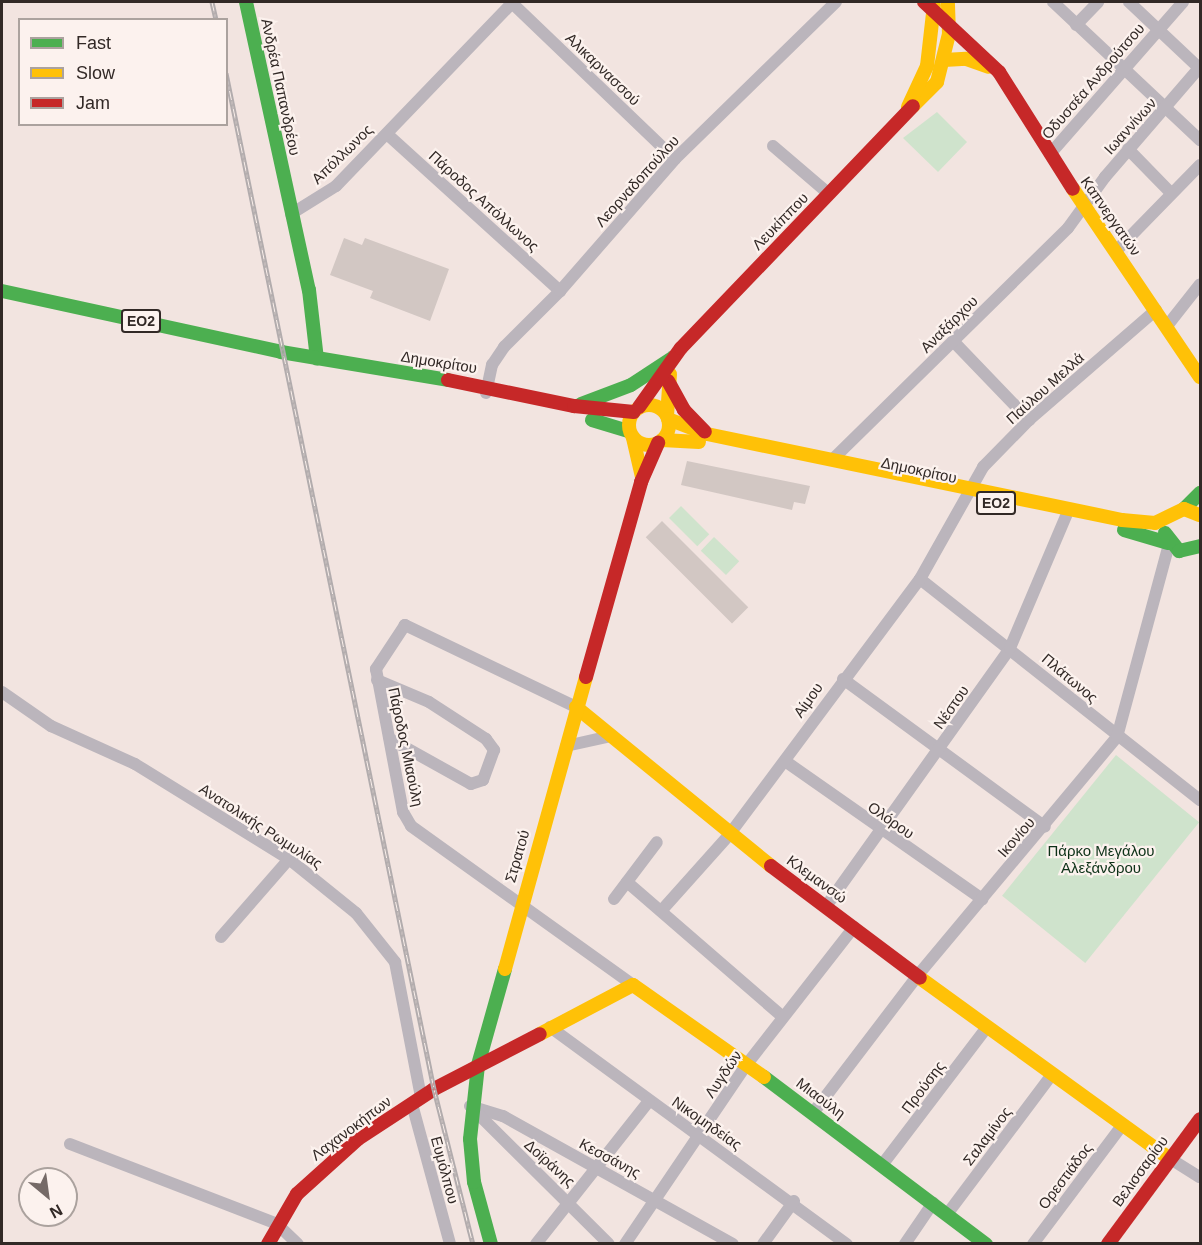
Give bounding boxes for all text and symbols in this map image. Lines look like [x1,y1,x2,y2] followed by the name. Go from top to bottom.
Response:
[258,17,304,157] street label: Ανδρέα Παπανδρέου
[18,18,228,126] legend
[1038,19,1148,143] street label: Οδυσσέα Ανδρούτσου
[562,29,644,109] street label: Αλικαρνασσού
[76,33,111,53] text: Fast
[76,63,115,83] text: Slow
[76,93,110,113] text: Jam
[1100,94,1160,158] street label: Ιωαννίνων
[308,120,376,188] street label: Απόλλωνος
[591,132,683,230] street label: Λεορναδοπούλου
[425,147,543,255] street label: Πάροδος Απόλλωνος
[1077,173,1145,259] street label: Καπνεργατών
[748,189,812,253] street label: Λευκίππου
[917,292,981,356] street label: Αναξάρχου
[120,310,162,332] road number: ΕΟ2
[400,347,478,377] street label: Δημοκρίτου
[1002,348,1088,428] street label: Παύλου Μελλά
[879,453,959,487] street label: Δημοκρίτου
[975,492,1017,514] road number: ΕΟ2
[1038,649,1102,707] street label: Πλάτωνος
[790,679,826,721] street label: Αίμου
[930,682,972,732] street label: Νέστου
[385,686,427,808] street label: Πάροδος Μιαούλη
[196,779,326,873] street label: Ανατολικής Ρωμυλίας
[864,798,918,842] street label: Ολόρου
[994,813,1038,861] street label: Ικονίου
[501,828,533,884] street label: Στρατού
[1047,841,1155,876] park label: Πάρκο Μεγάλου Αλεξάνδρου
[783,851,851,907] street label: Κλεμανσώ
[701,1047,745,1101] street label: Λυγδών
[898,1057,948,1117] street label: Προύσης
[793,1074,849,1122] street label: Μιαούλη
[307,1092,395,1164] street label: Λαχανοκήπων
[669,1092,745,1154] street label: Νικομηδείας
[959,1103,1015,1169] street label: Σαλαμίνος
[1108,1132,1172,1210] street label: Βελισσαρίου
[427,1134,463,1206] street label: Ευμόλπου
[576,1134,644,1182] street label: Κεσσάνης
[521,1136,579,1190] street label: Δοϊράνης
[1034,1139,1096,1213] street label: Ορεστιάδος
[18,1167,78,1227] north arrow
[47,1201,65,1222] text: N

